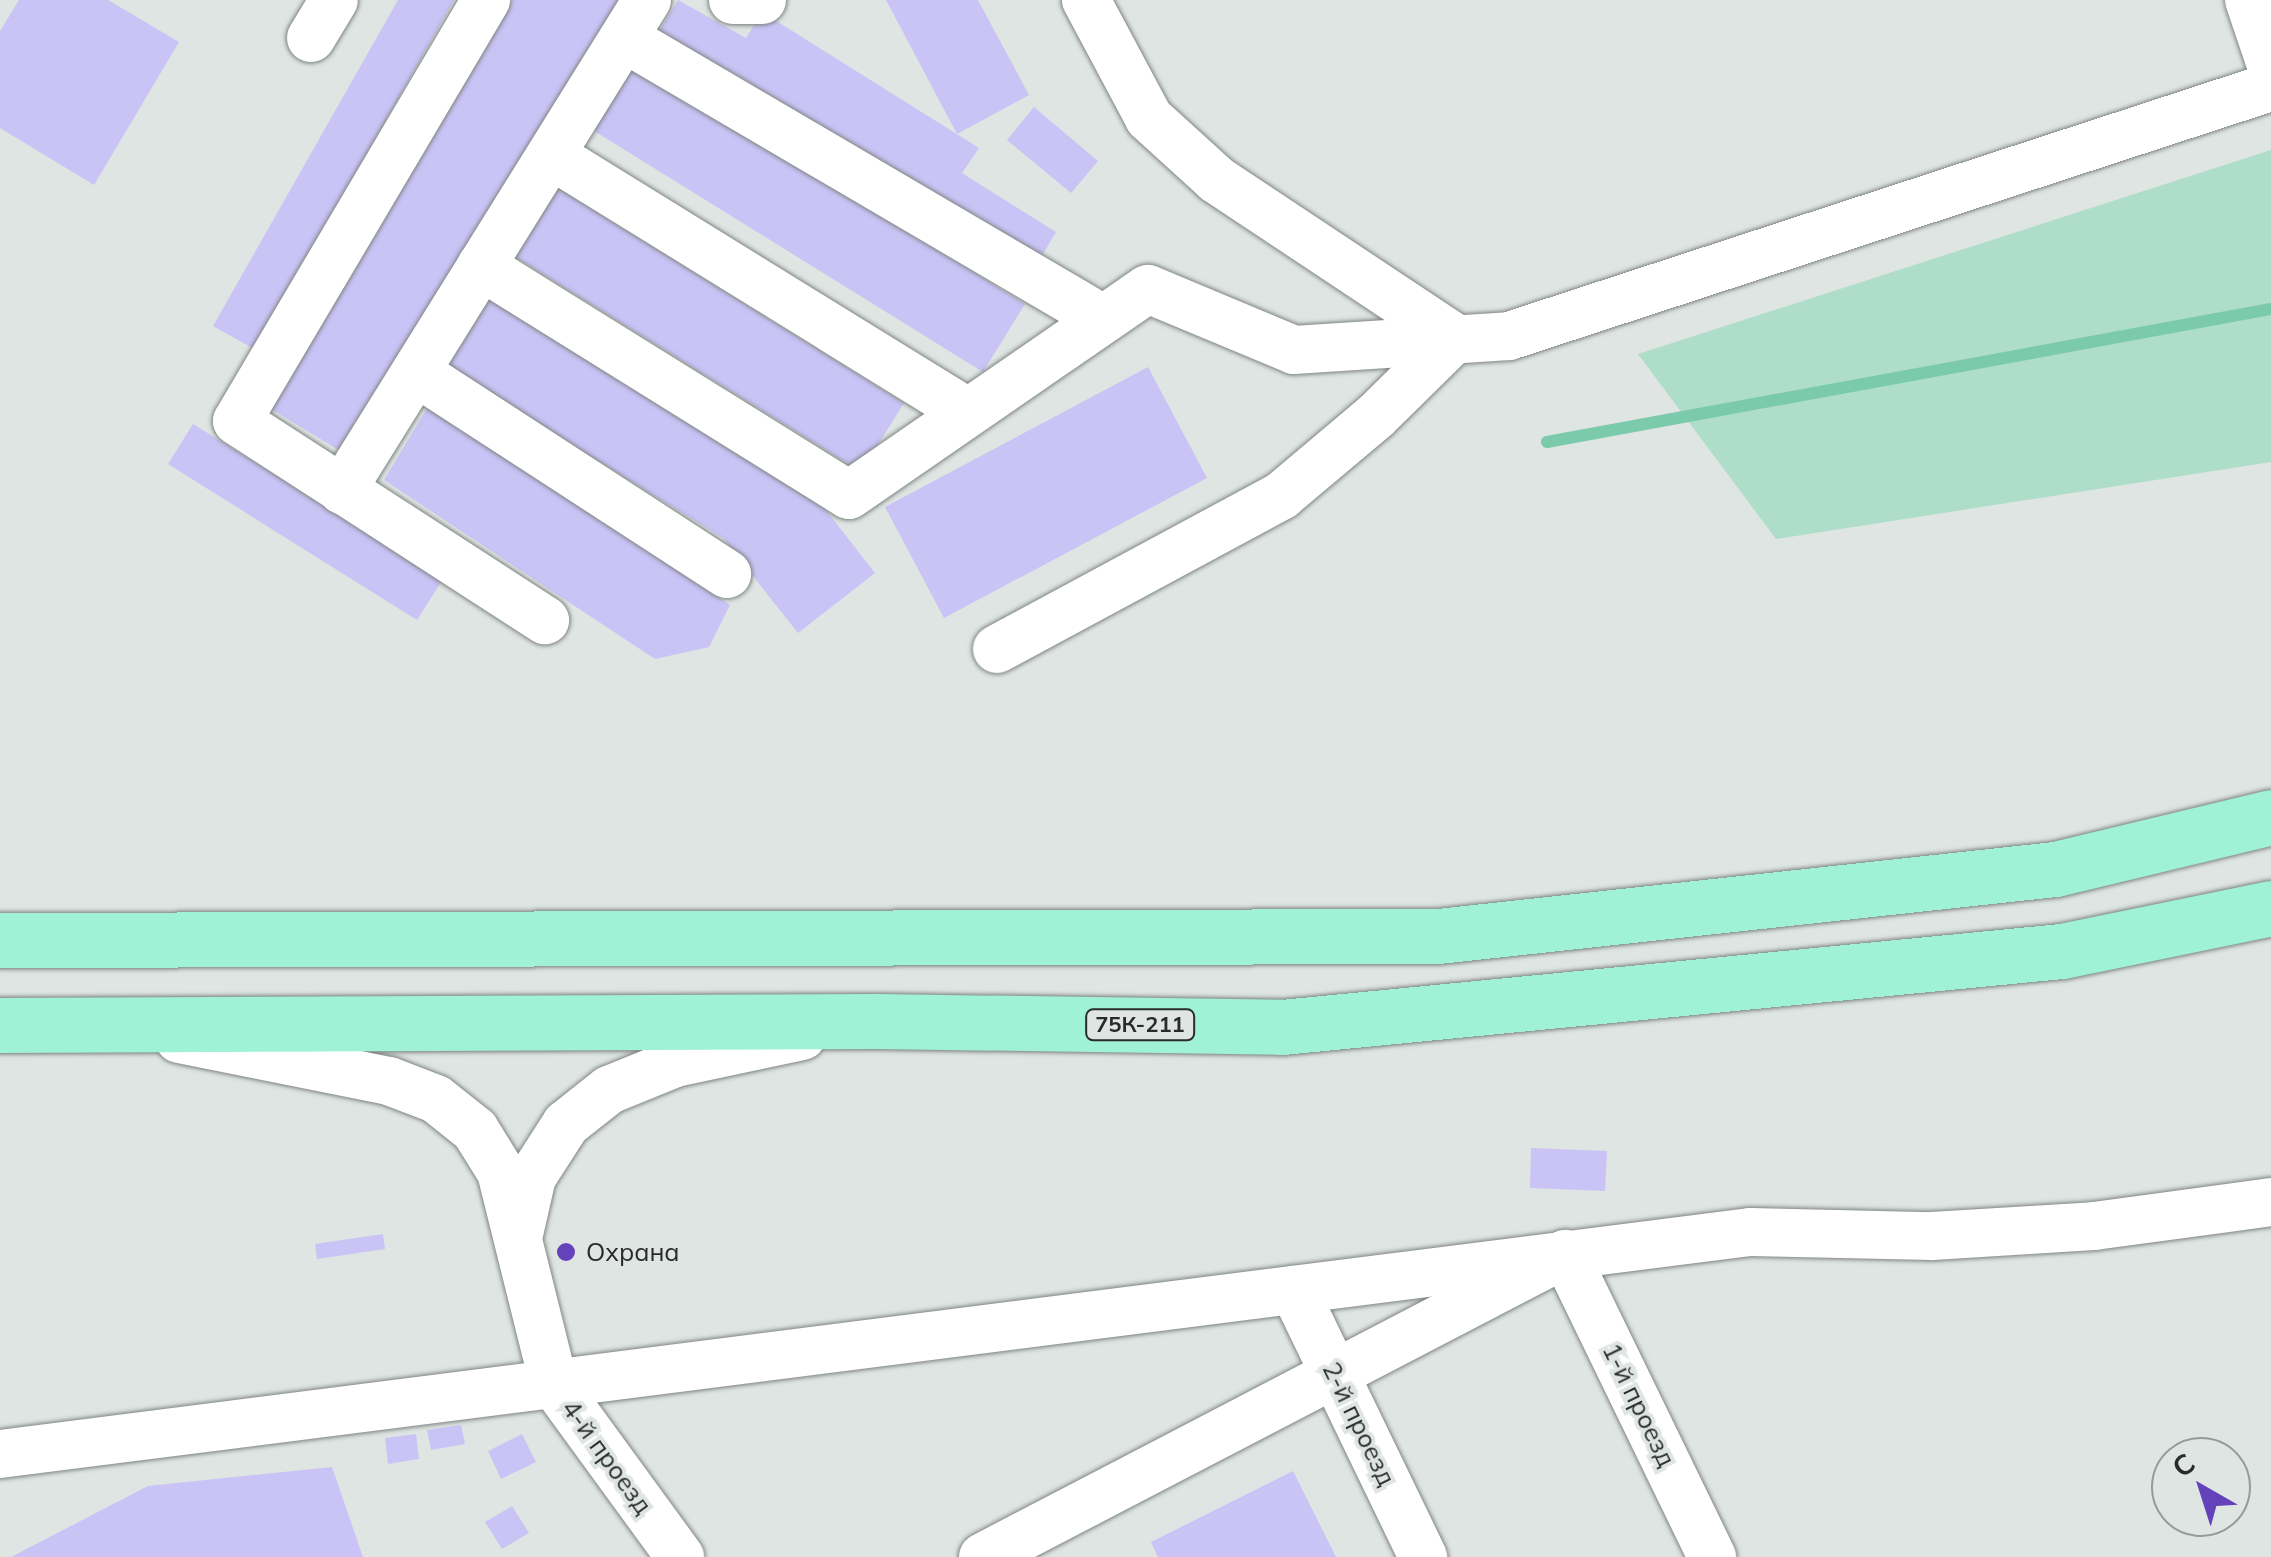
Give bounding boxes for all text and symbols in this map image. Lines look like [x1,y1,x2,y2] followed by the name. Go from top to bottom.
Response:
[1085,1008,1195,1042] road number: 75К-211
[586,1237,680,1267] place label: Охрана
[555,1241,577,1263] marker: Охрана
[1596,1338,1682,1472] street label: 1-й проезд
[1316,1357,1402,1491] street label: 2-й проезд
[556,1394,658,1520] street label: 4-й проезд
[2151,1437,2251,1537] north arrow
[2165,1445,2202,1484] text: С

